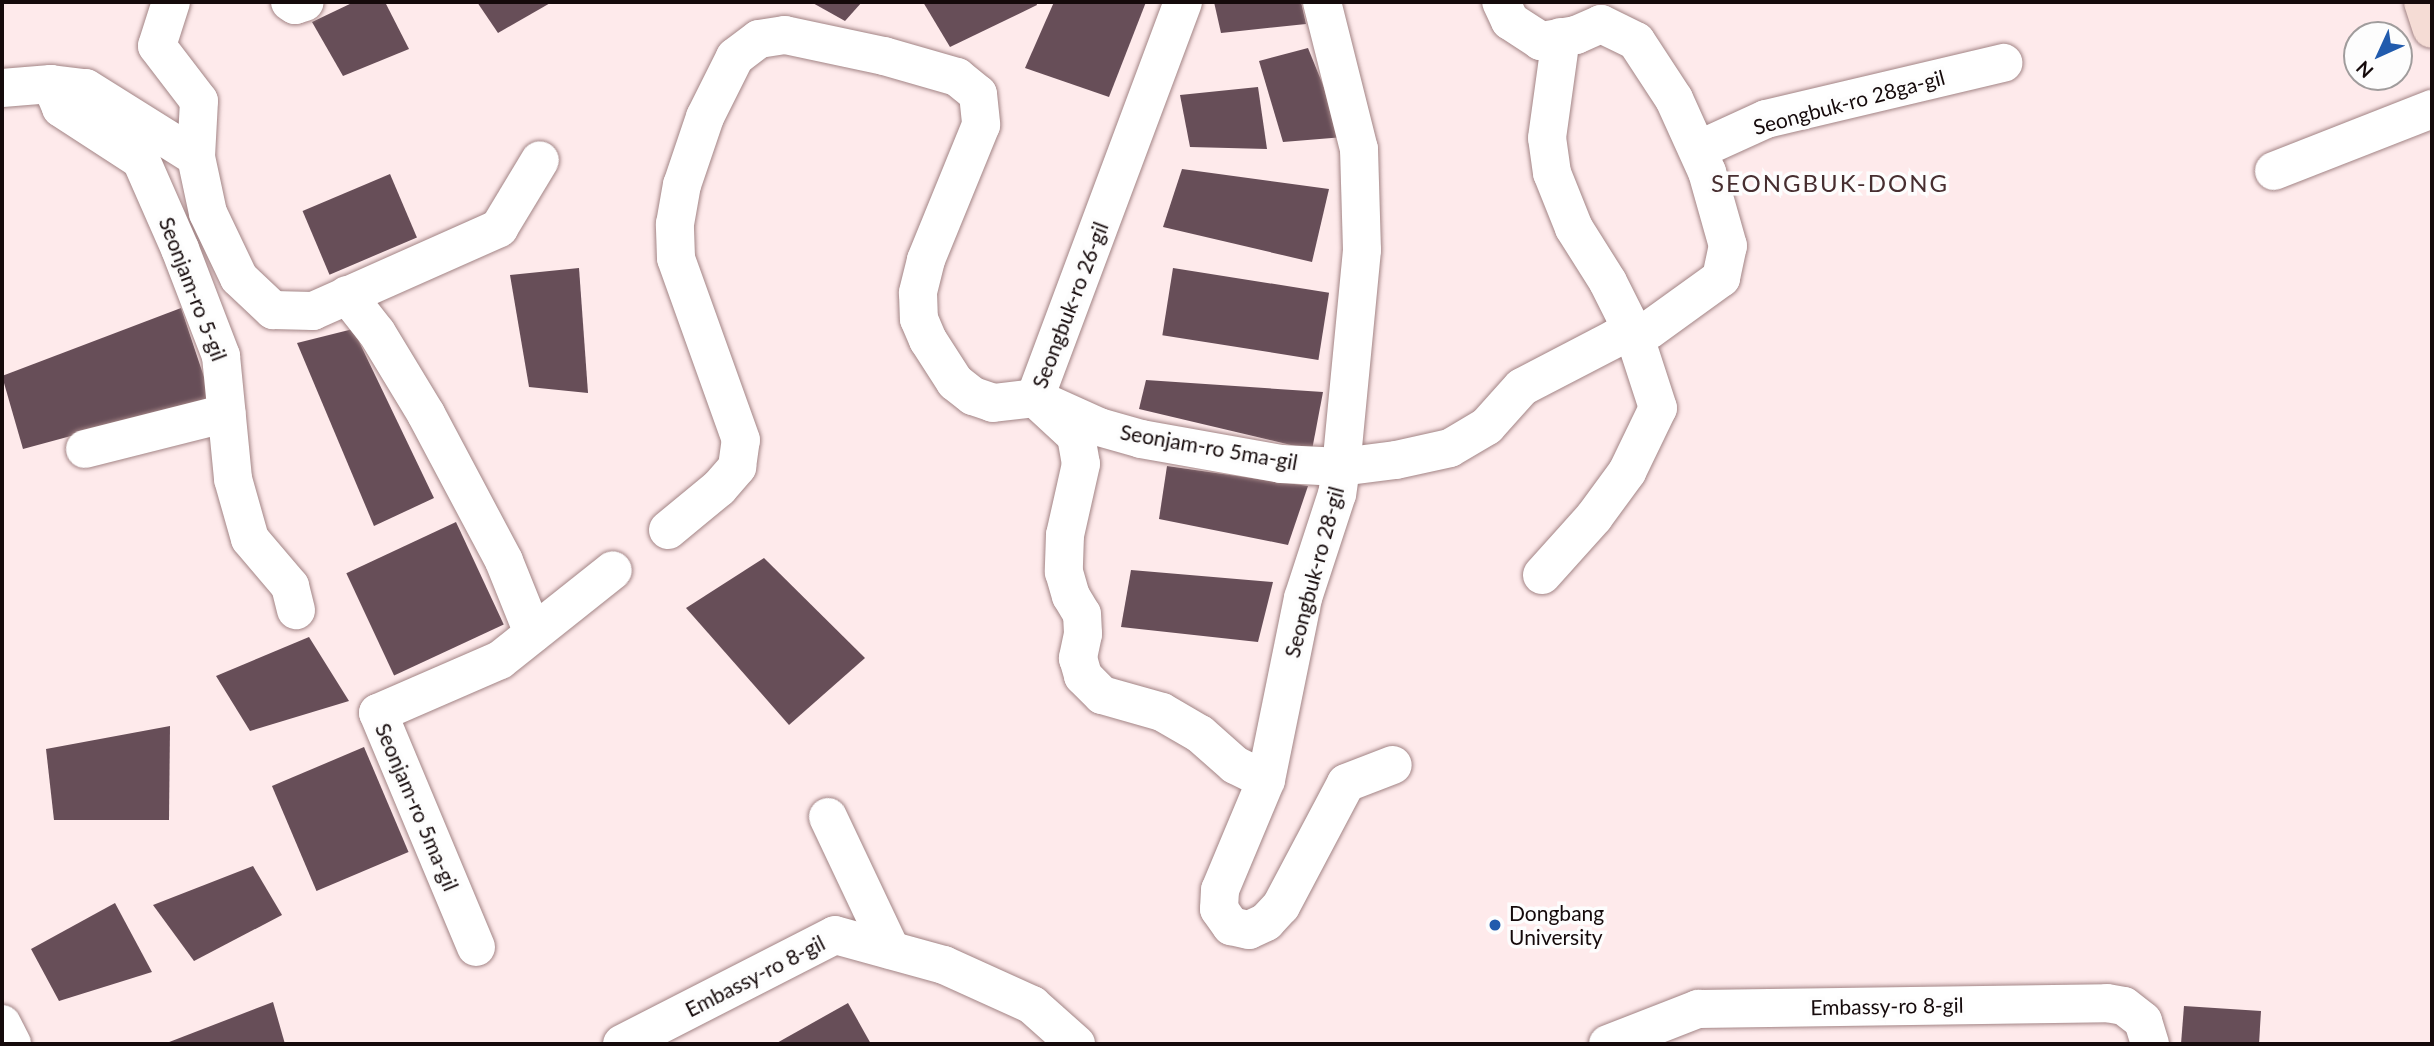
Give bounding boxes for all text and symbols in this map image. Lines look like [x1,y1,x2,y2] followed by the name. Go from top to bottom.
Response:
[2343,21,2413,91] north arrow
[2351,56,2378,83] text: N
[1750,64,1948,140] street label: Seongbuk-ro 28ga-gil
[1713,169,1947,197] district label: SEONGBUK-DONG
[154,214,232,364] street label: Seonjam-ro 5-gil
[1027,218,1113,392] street label: Seongbuk-ro 26-gil
[1118,419,1300,475] street label: Seonjam-ro 5ma-gil
[1279,484,1349,660] street label: Seongbuk-ro 28-gil
[370,719,464,895] street label: Seonjam-ro 5ma-gil
[1509,900,1604,950] place label: Dongbang University
[1487,917,1503,933] marker: Dongbang University
[681,930,829,1022] street label: Embassy-ro 8-gil
[1810,992,1964,1020] street label: Embassy-ro 8-gil

